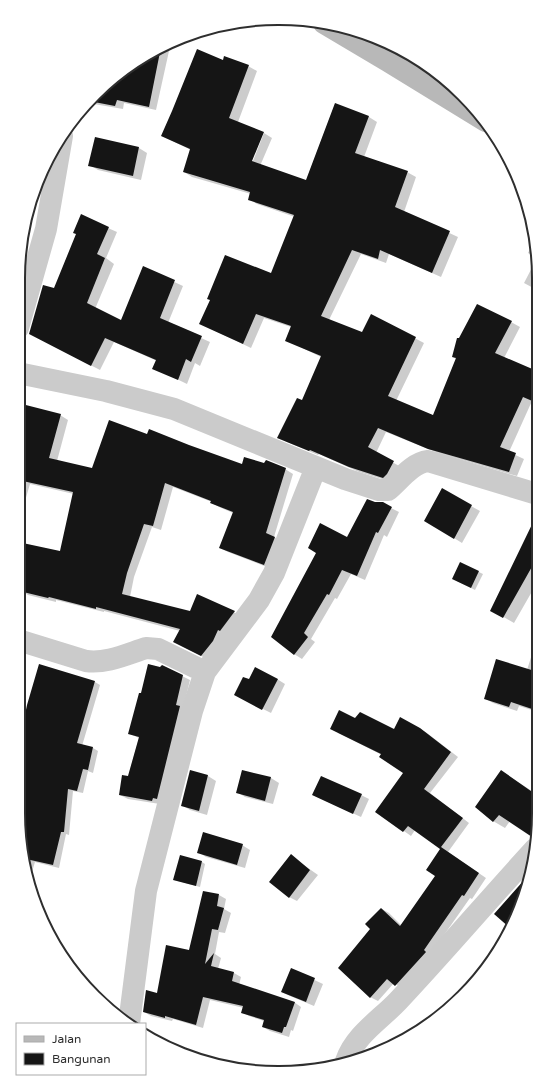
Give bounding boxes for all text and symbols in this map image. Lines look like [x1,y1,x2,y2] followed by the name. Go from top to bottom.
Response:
[16,1023,146,1075] legend
[52,1032,81,1046] text: Jalan
[52,1052,111,1066] text: Bangunan

